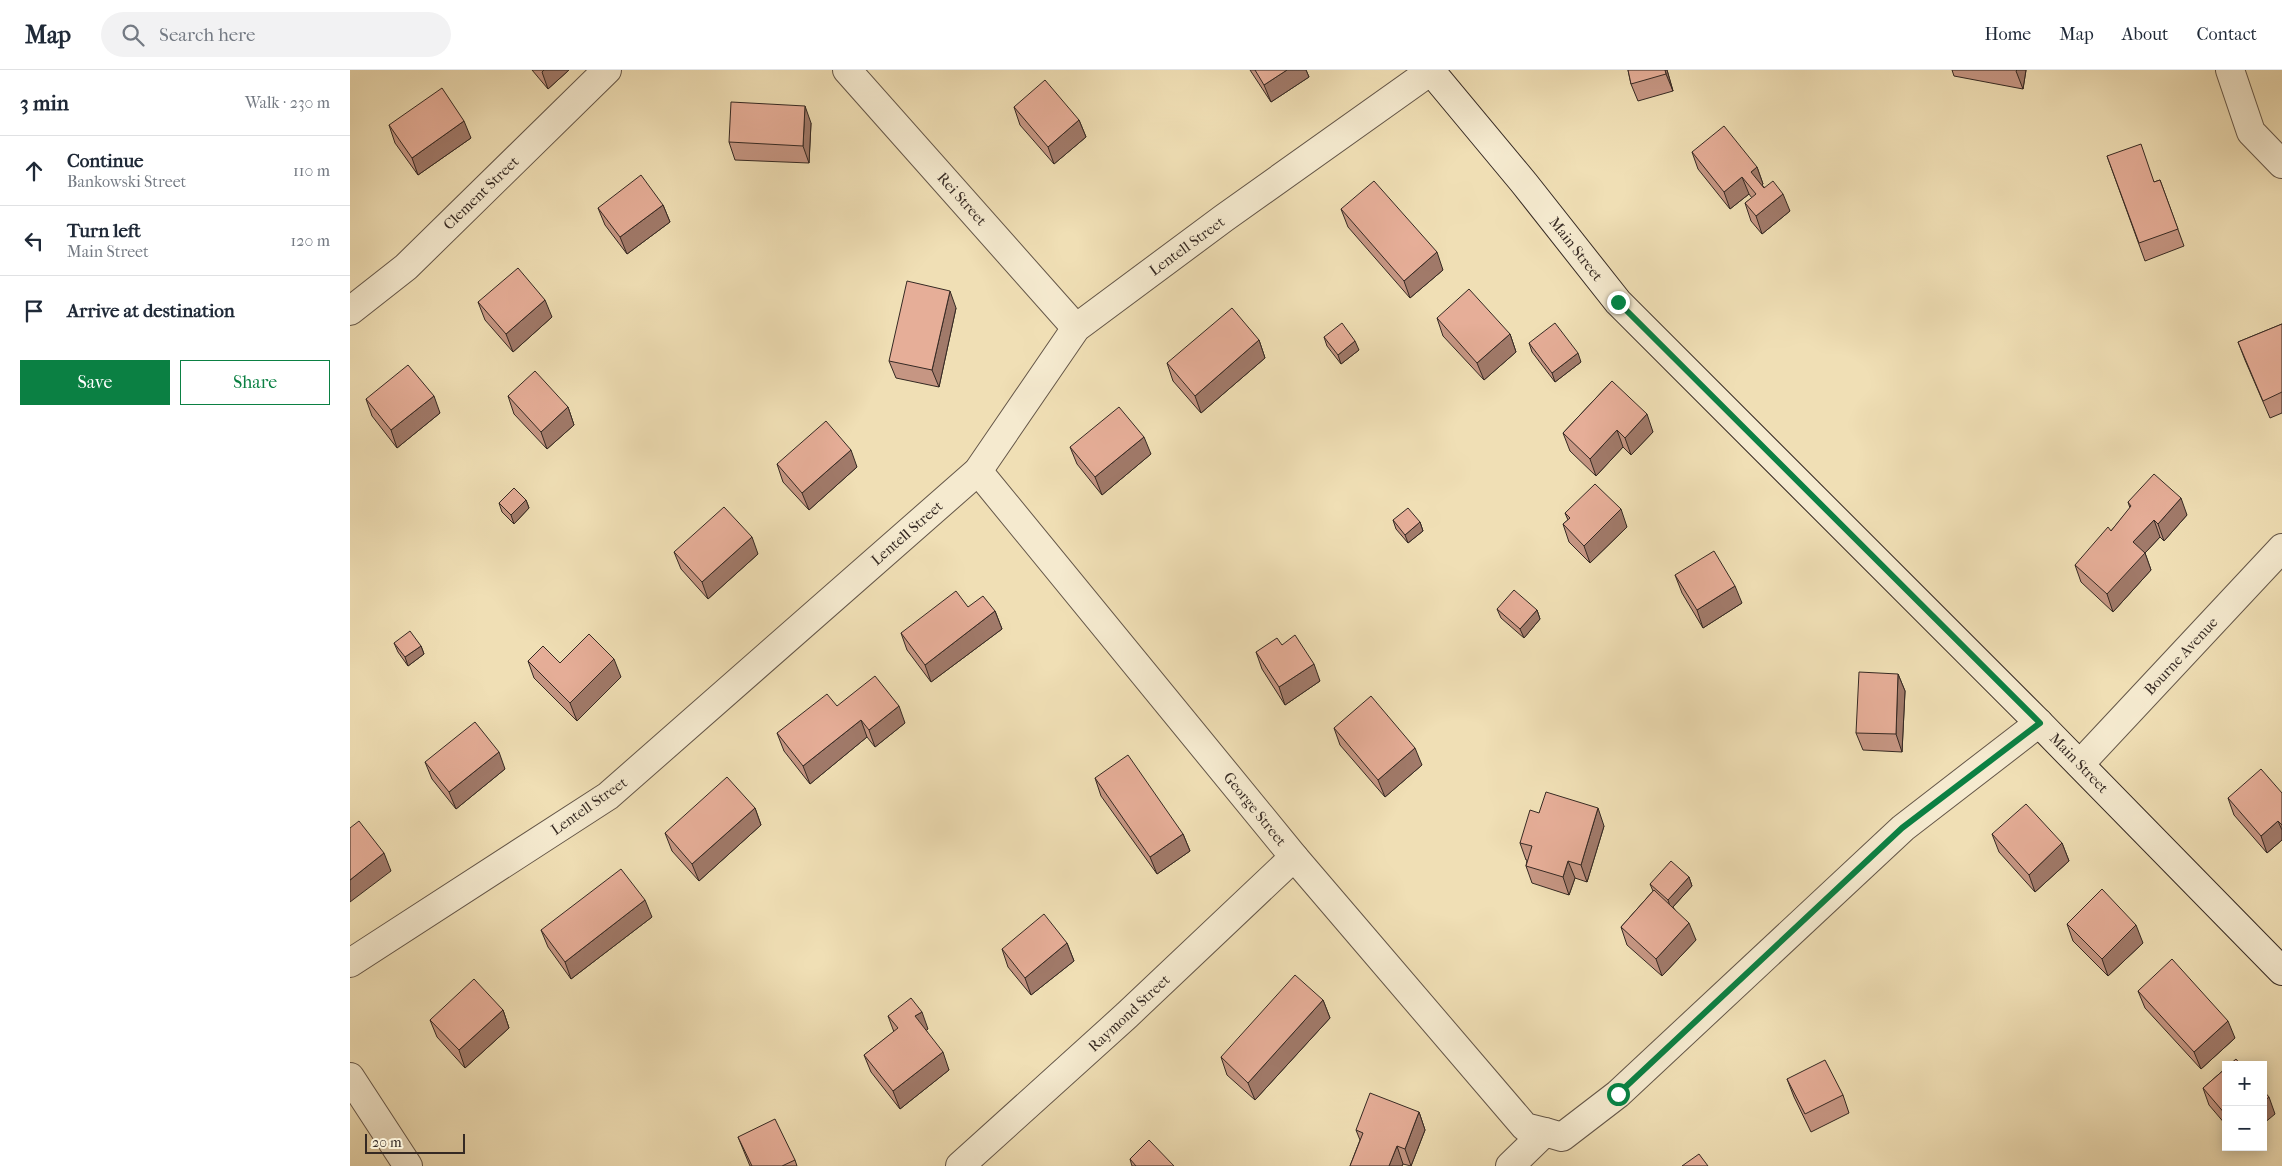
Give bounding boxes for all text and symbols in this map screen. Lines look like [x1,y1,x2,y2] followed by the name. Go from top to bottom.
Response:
[101,12,451,57] search box
[25,21,71,49] text: Map
[119,21,147,49] icon: search
[159,24,255,46] text: Search here
[1984,24,2031,45] text: Home
[2059,24,2094,45] text: Map
[2122,24,2168,45] text: About
[2196,24,2257,45] text: Contact
[20,91,69,115] text: 3 min
[245,93,330,112] text: Walk · 230 m
[67,150,143,172] text: Continue
[439,152,523,234] street label: Clement Street
[20,157,48,185] icon: ahead
[293,161,330,180] text: 110 m
[933,169,991,230] street label: Rei Street
[67,172,186,191] text: Bankowski Street
[1146,212,1229,279] street label: Lentell Street
[1545,213,1607,285] street label: Main Street
[67,220,141,242] text: Turn left
[20,227,48,255] icon: left
[291,231,330,250] text: 120 m
[67,242,149,261] text: Main Street
[1607,291,1630,314] route end
[20,297,48,325] icon: arrive
[67,300,235,322] text: Arrive at destination
[20,360,170,405] button: Save
[180,360,330,405] button: Share
[868,497,947,569] street label: Lentell Street
[2140,613,2222,699] street label: Bourne Avenue
[2046,729,2113,797] street label: Main Street
[1220,768,1291,850] street label: George Street
[547,773,631,839] street label: Lentell Street
[1084,970,1174,1055] street label: Raymond Street
[2222,1061,2267,1151] map controls
[2222,1061,2267,1106] button: +
[1607,1083,1630,1106] route start
[2222,1106,2267,1151] button: −
[365,1131,465,1154] scale bar
[372,1134,402,1151] text: 20 m

